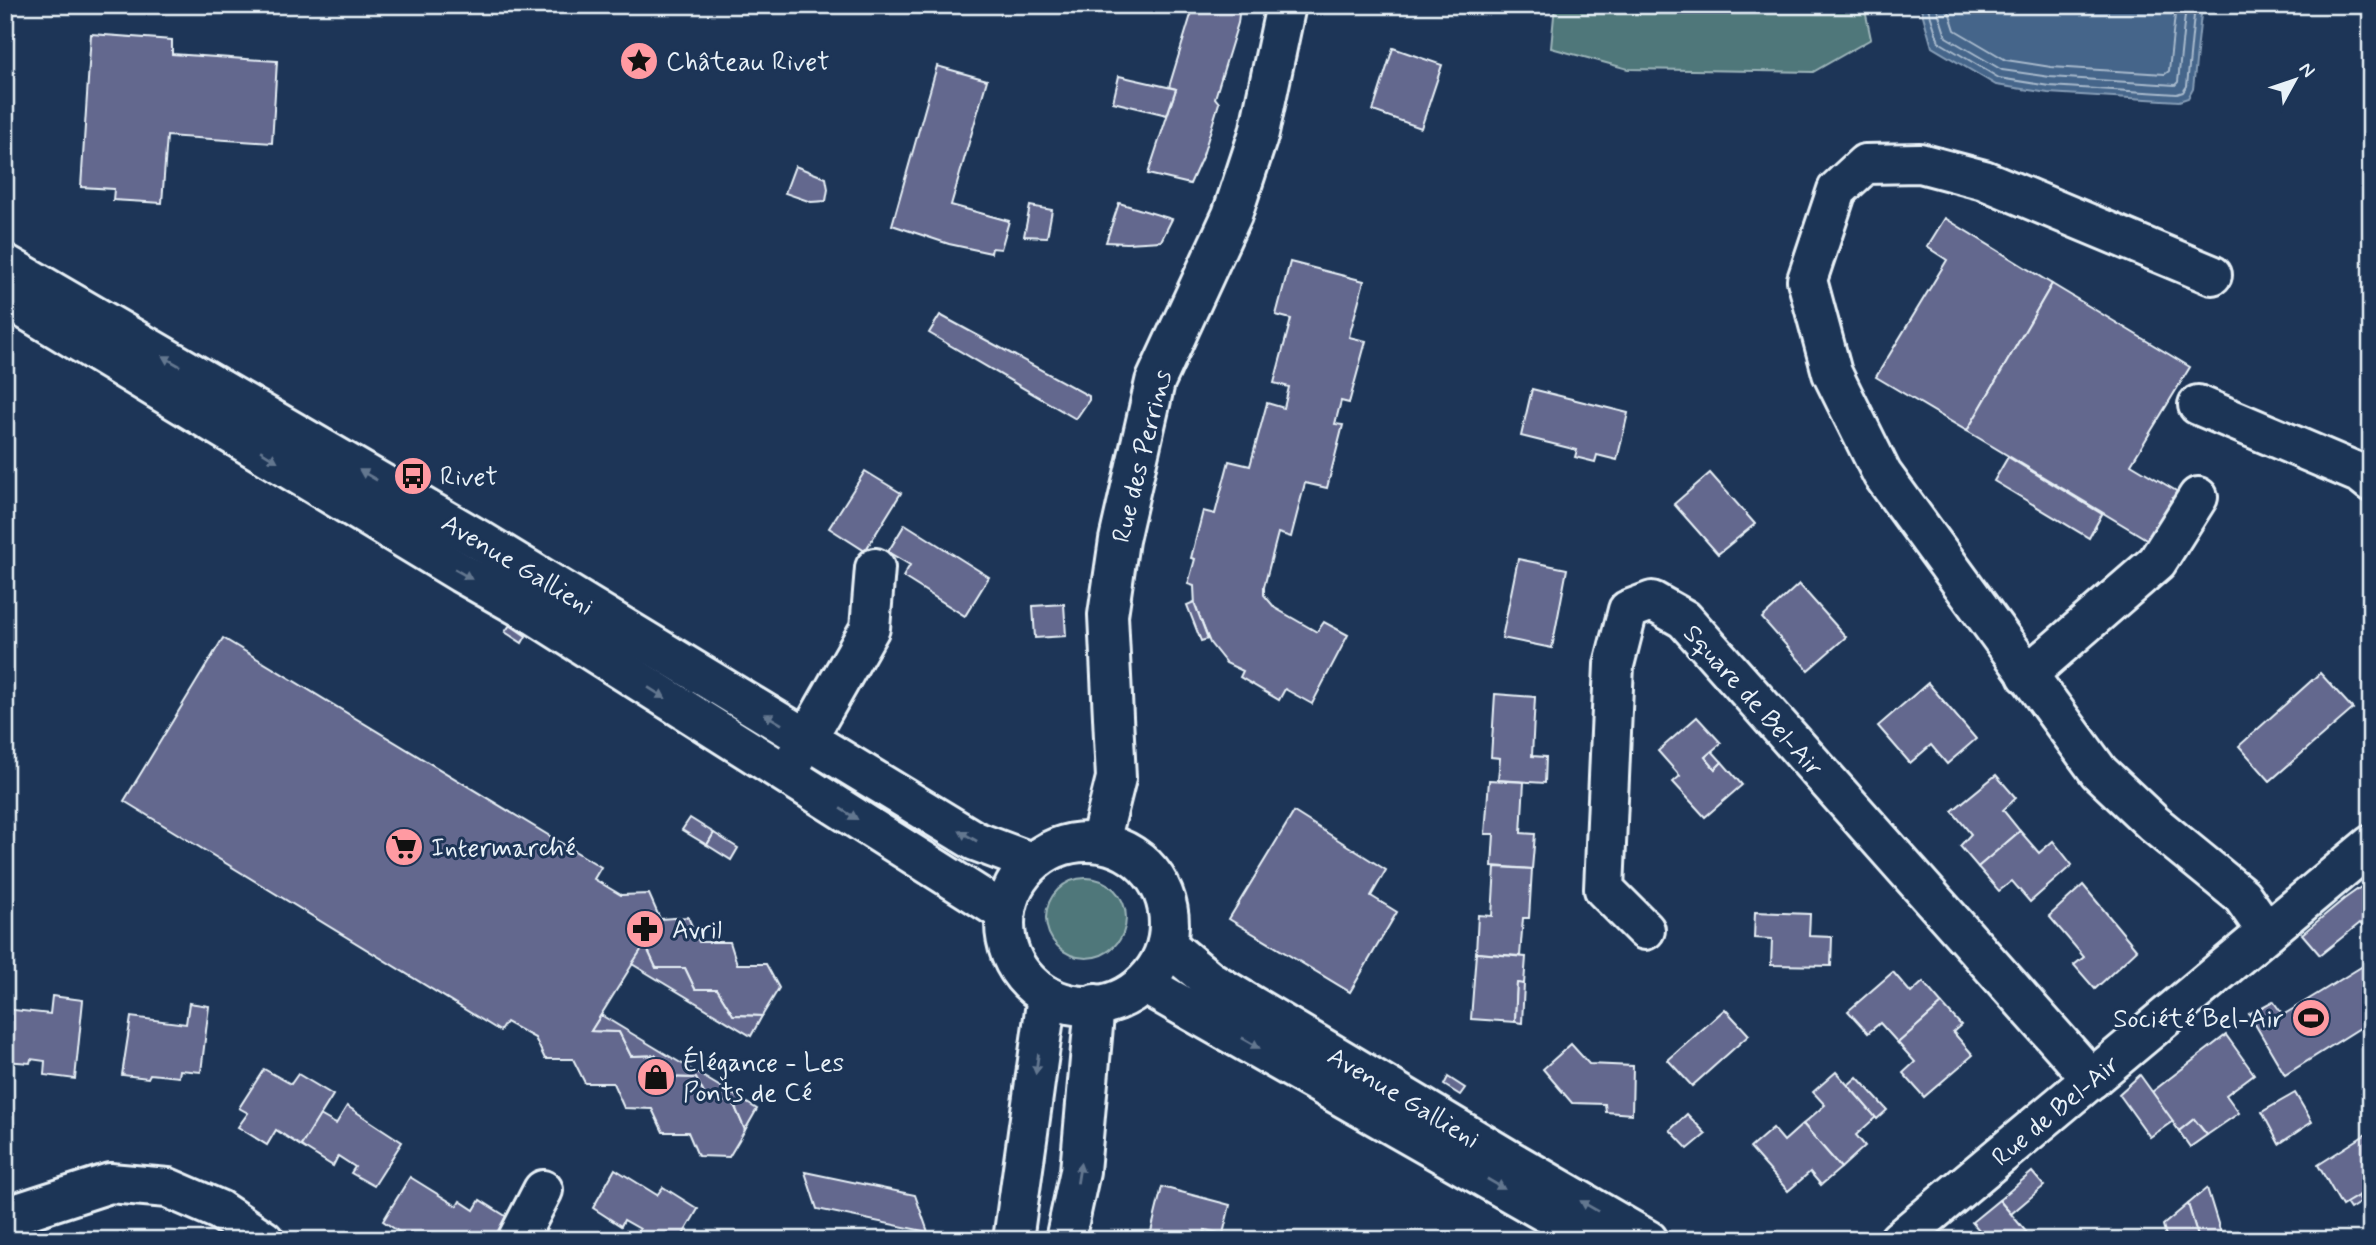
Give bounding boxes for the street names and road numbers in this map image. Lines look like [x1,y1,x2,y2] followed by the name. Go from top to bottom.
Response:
[1105,367,1181,546] street label: Rue des Perrins
[435,507,599,625] street label: Avenue Gallieni
[1675,618,1830,785] street label: Square de Bel-Air
[1321,1040,1485,1158] street label: Avenue Gallieni
[1985,1048,2127,1175] street label: Rue de Bel-Air

